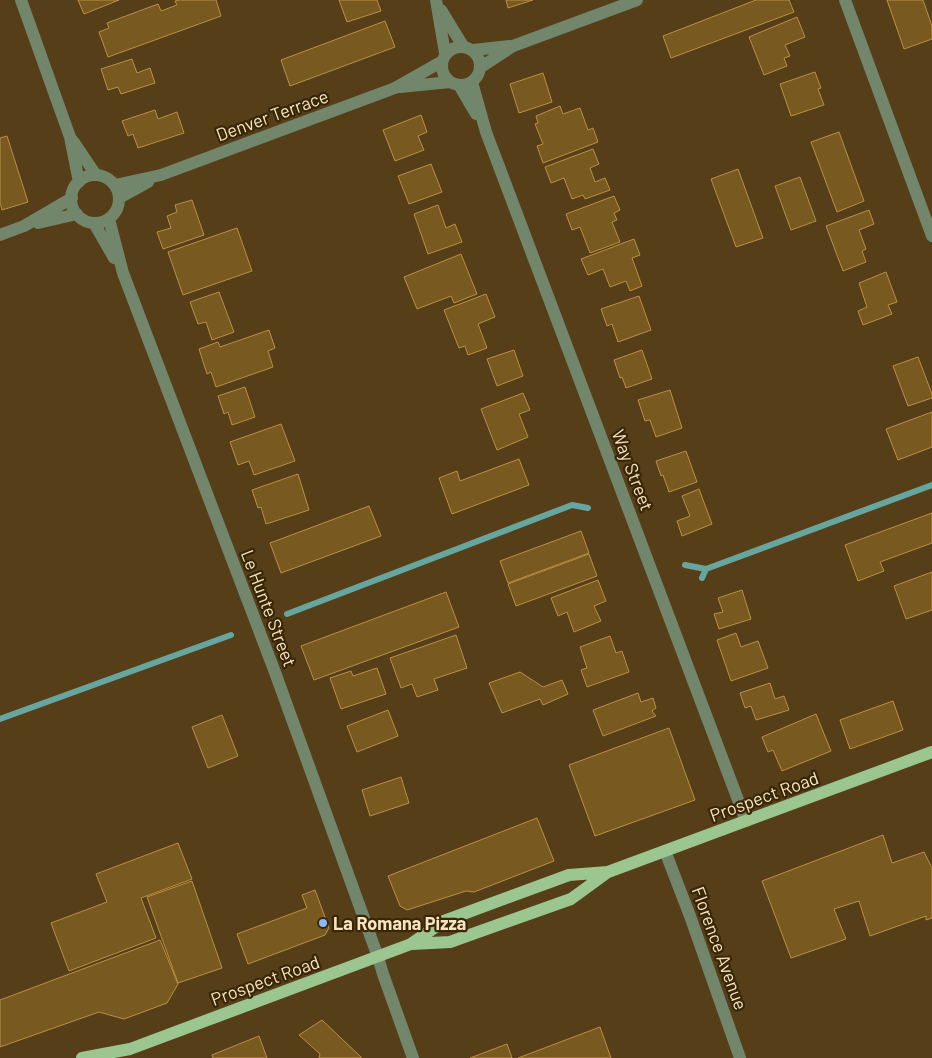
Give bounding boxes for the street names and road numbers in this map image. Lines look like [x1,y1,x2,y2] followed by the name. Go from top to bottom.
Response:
[213,84,331,146] street label: Denver Terrace
[607,426,659,514] street label: Way Street
[237,547,301,669] street label: Le Hunte Street
[707,766,821,826] street label: Prospect Road
[688,883,752,1013] street label: Florence Avenue
[208,950,322,1010] street label: Prospect Road

